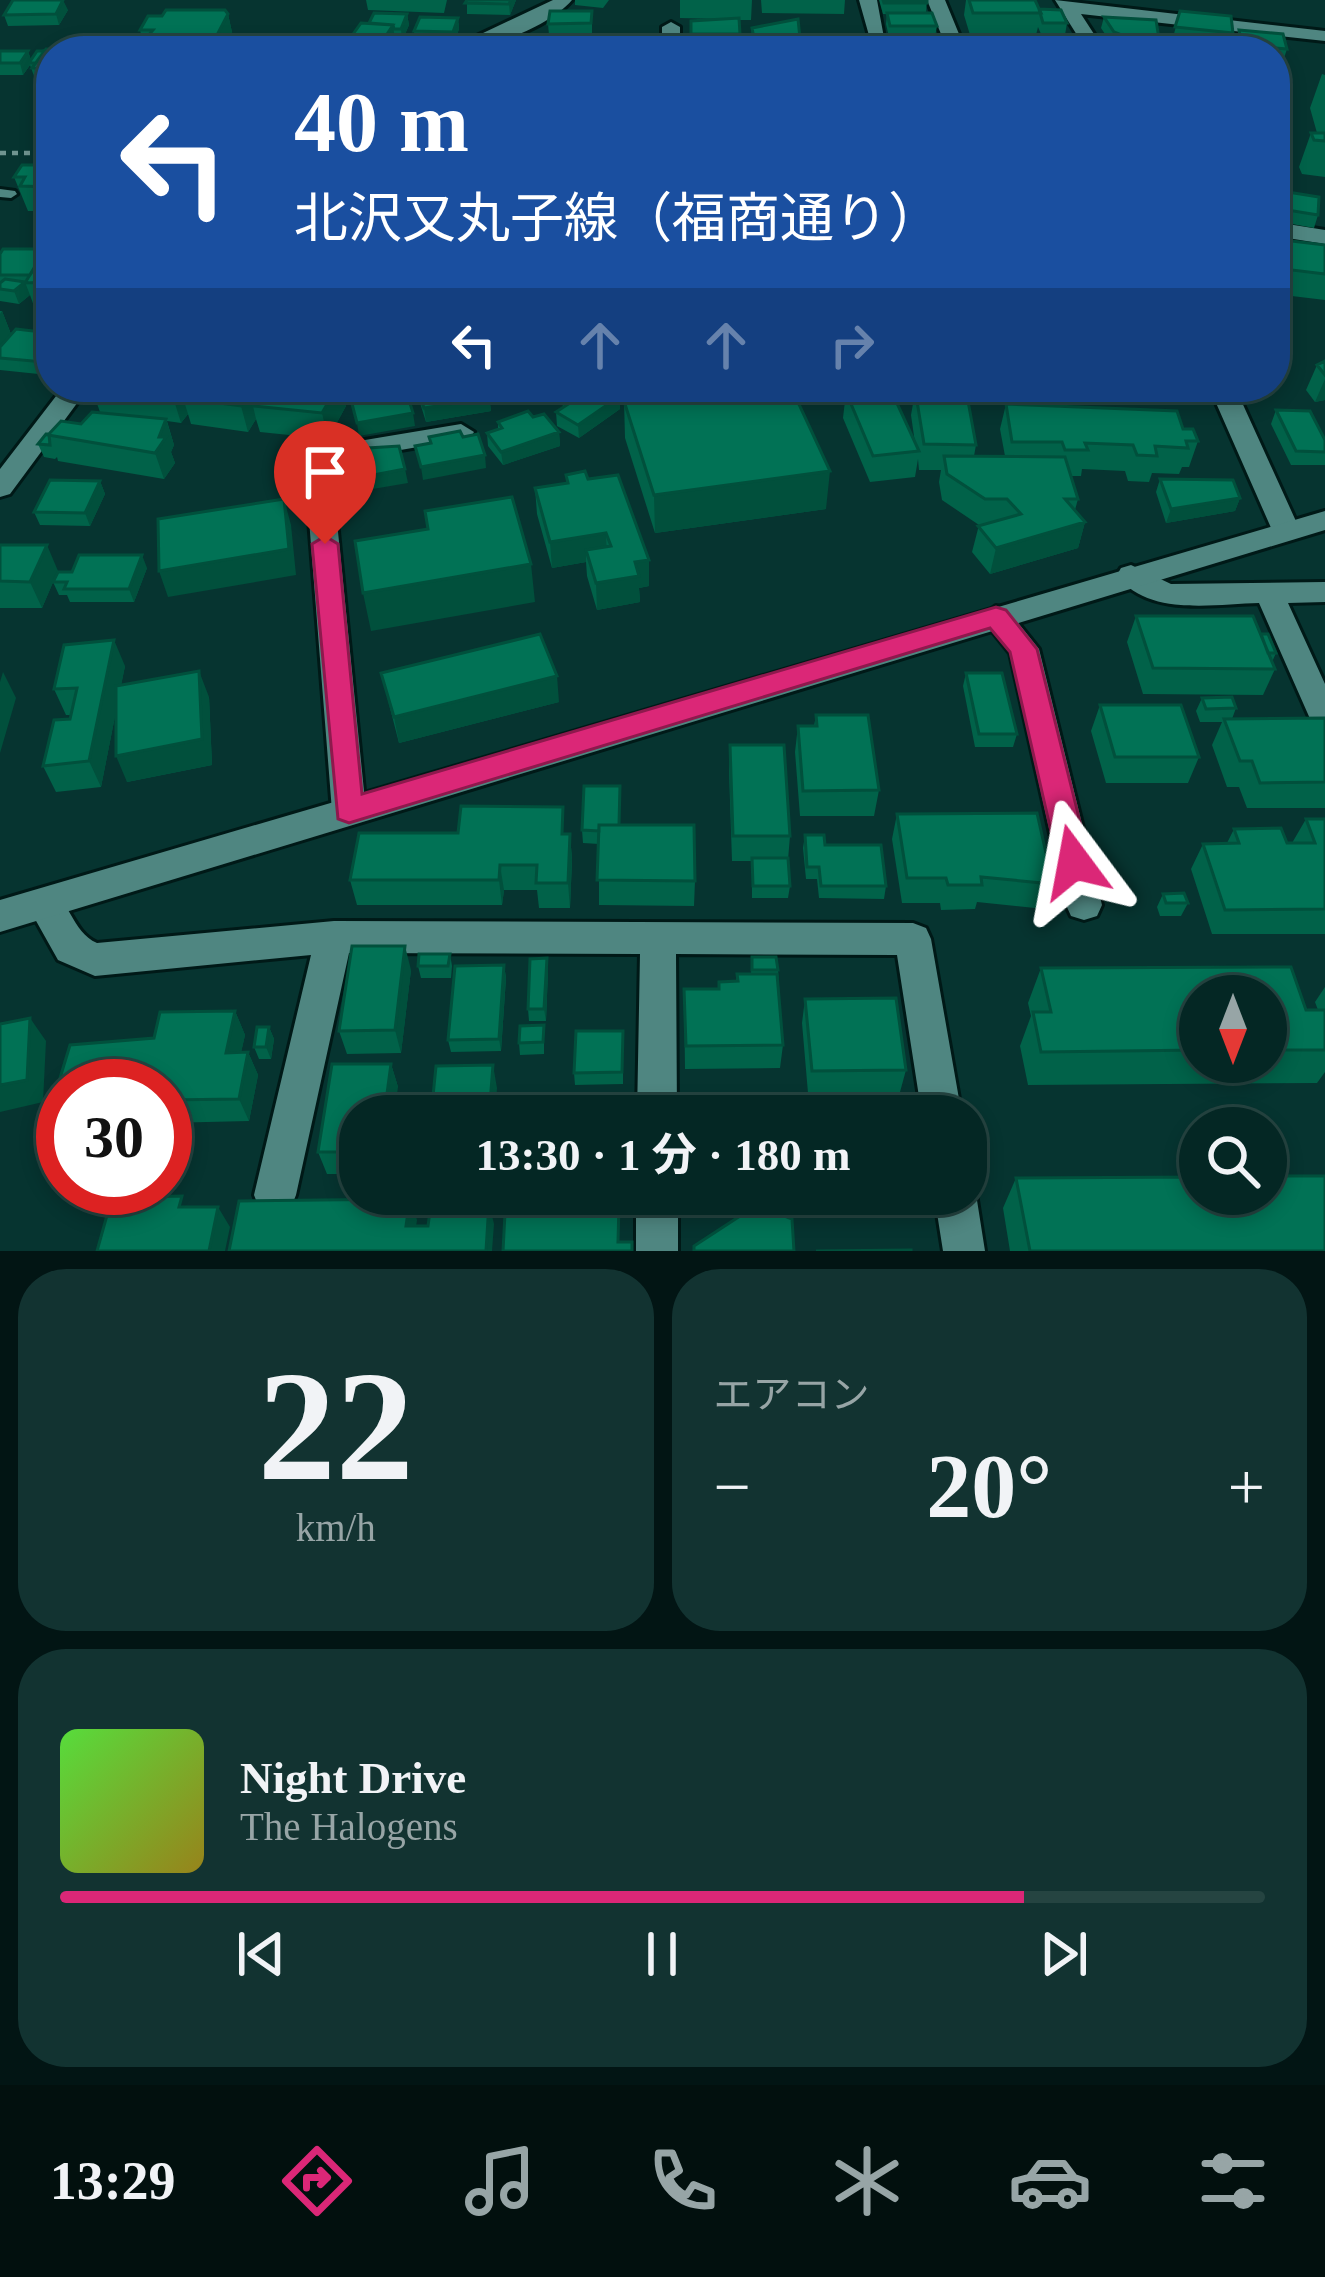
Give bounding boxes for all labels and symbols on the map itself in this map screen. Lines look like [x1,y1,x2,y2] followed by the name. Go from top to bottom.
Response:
[274,421,376,544] pin
[1011,799,1137,925] position arrow
[1179,975,1287,1083] north arrow
[36,1059,192,1215] speed limit sign: 30

